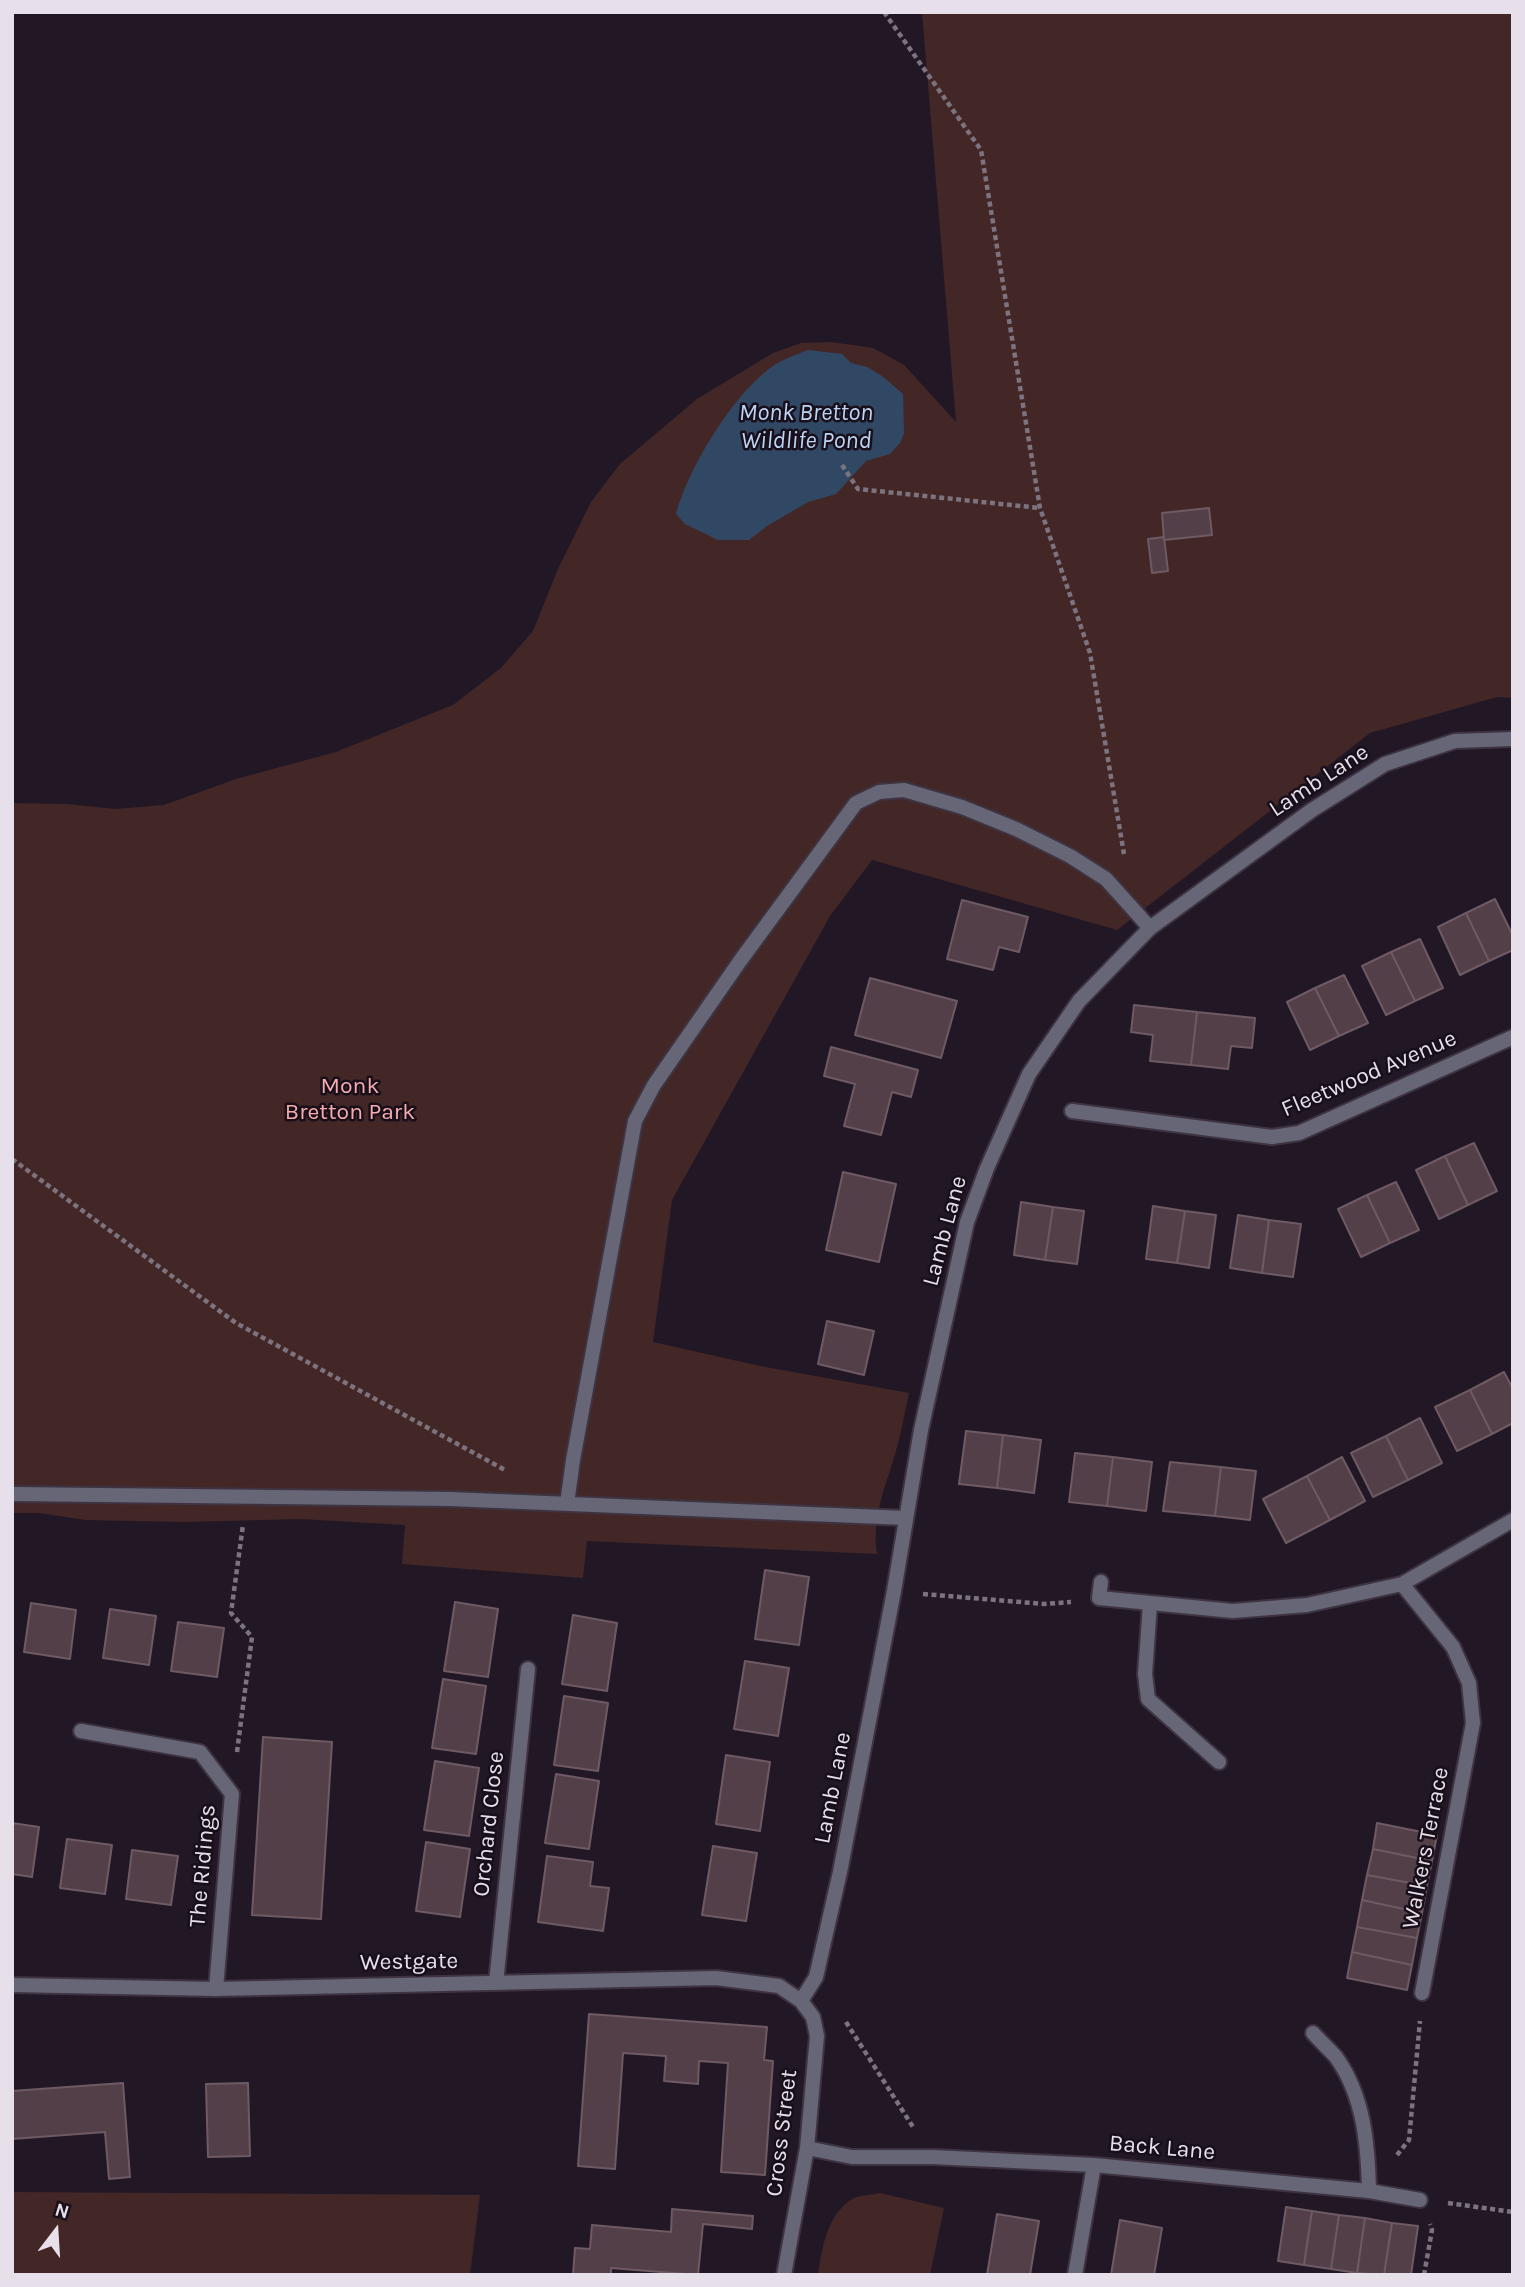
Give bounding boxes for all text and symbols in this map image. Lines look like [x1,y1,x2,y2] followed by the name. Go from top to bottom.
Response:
[739,399,873,455] water label: Monk Bretton Wildlife Pond
[1264,739,1374,823] street label: Lamb Lane
[1277,1025,1461,1123] street label: Fleetwood Avenue
[285,1072,415,1126] park label: Monk Bretton Park
[917,1173,973,1289] street label: Lamb Lane
[809,1730,857,1846] street label: Lamb Lane
[468,1750,510,1898] street label: Orchard Close
[1397,1765,1455,1931] street label: Walkers Terrace
[184,1804,222,1928] street label: The Ridings
[360,1947,458,1977] street label: Westgate
[761,2068,803,2198] street label: Cross Street
[1108,2130,1216,2166] street label: Back Lane
[21,2196,91,2266] north arrow
[52,2198,72,2223] text: N

